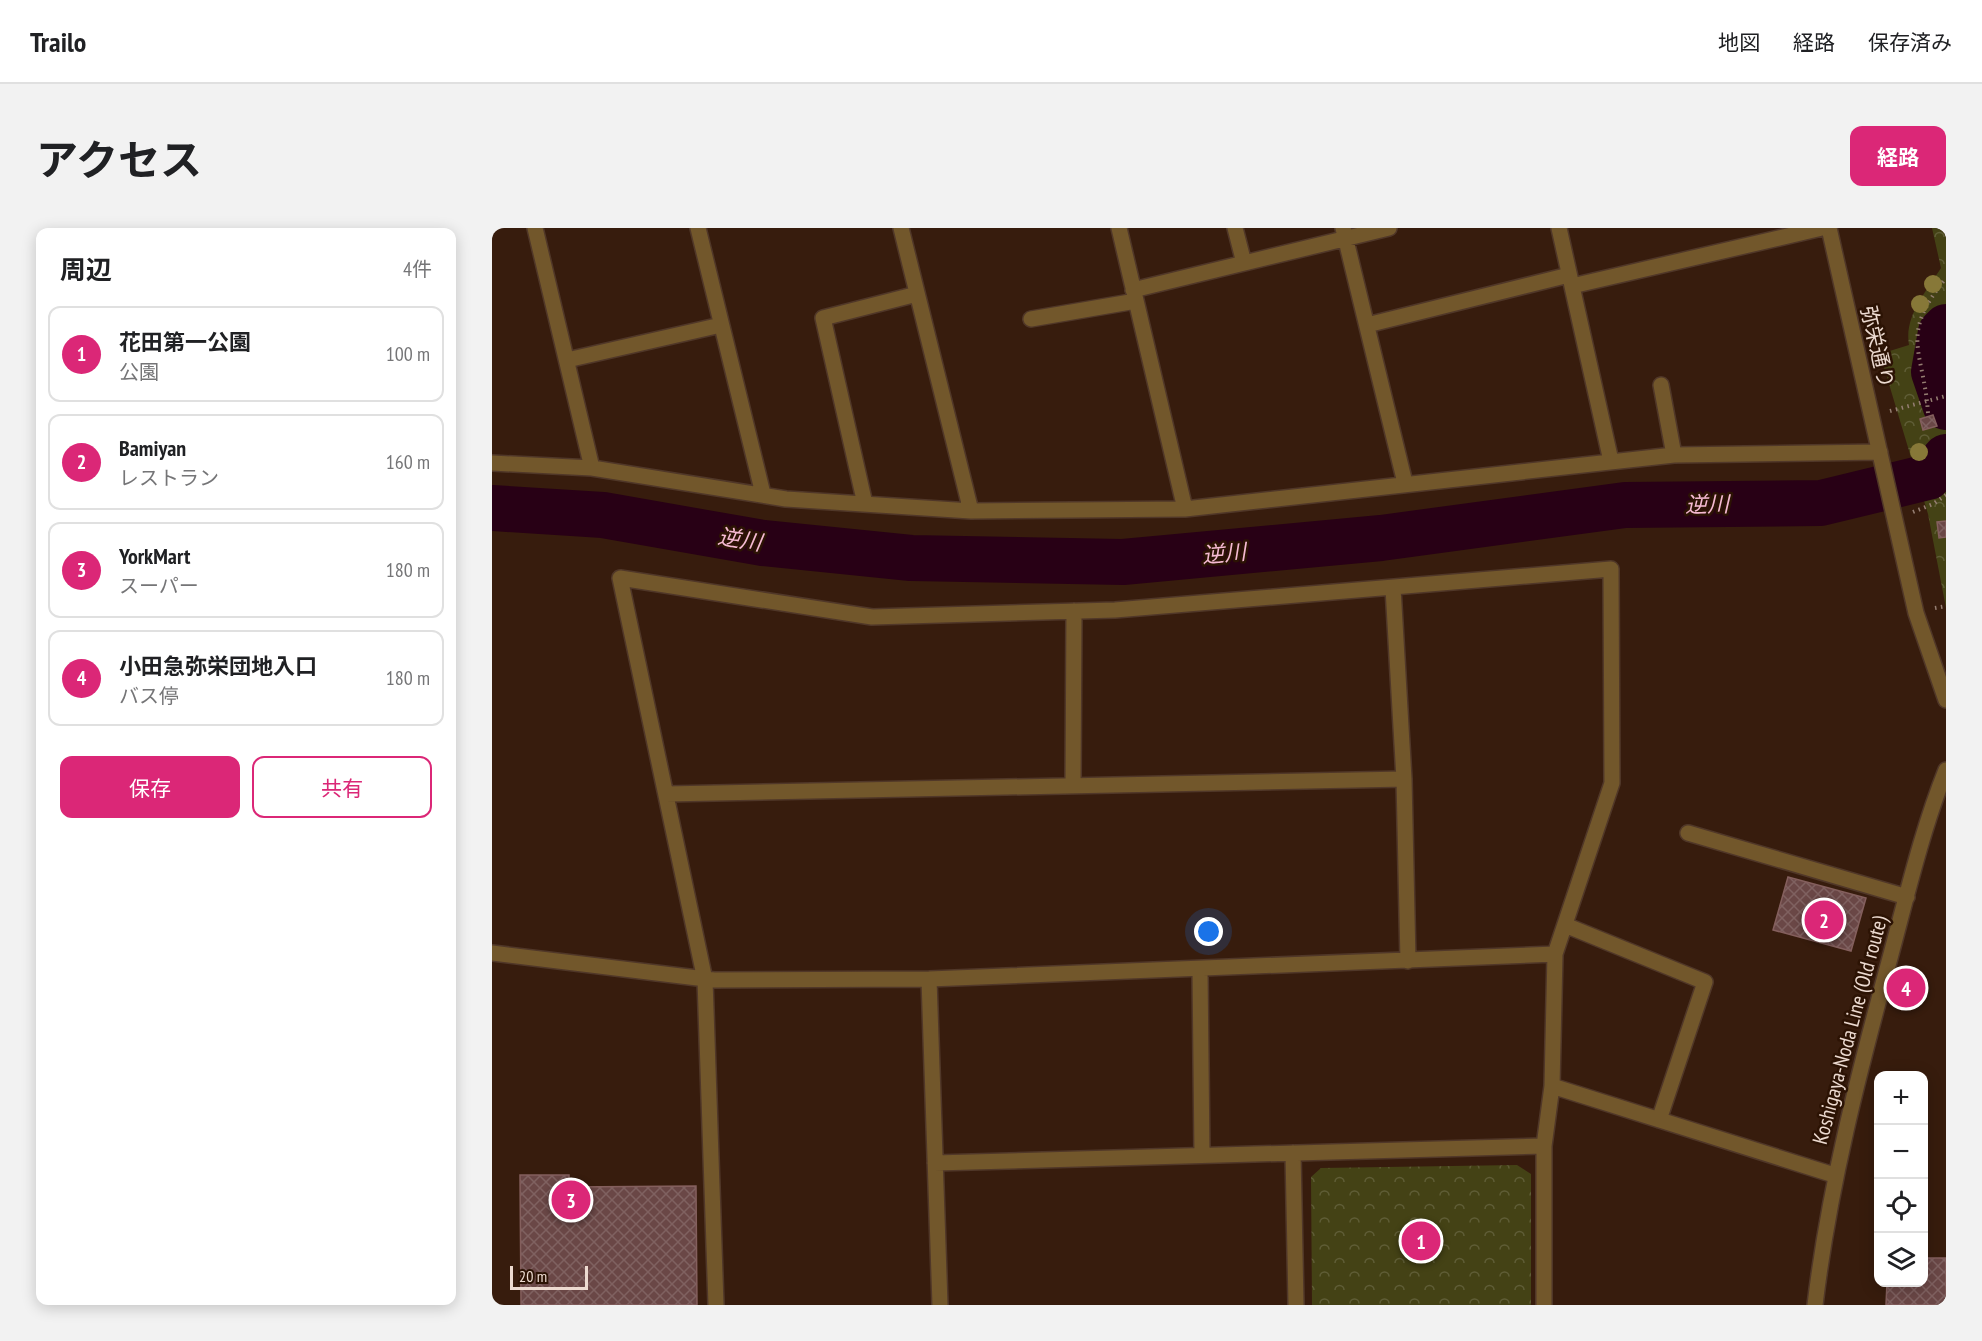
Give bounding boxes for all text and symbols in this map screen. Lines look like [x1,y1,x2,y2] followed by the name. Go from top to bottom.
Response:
[30,23,86,60] text: Trailo
[1718,29,1760,56] text: 地図
[1793,29,1835,56] text: 経路
[1868,29,1952,56] text: 保存済み
[1850,126,1946,186] button: 経路
[36,132,202,187] text: アクセス
[60,253,112,286] text: 周辺
[403,256,432,282] text: 4件
[1855,303,1900,391] street label: 弥栄通り
[119,328,251,356] text: 花田第一公園
[77,341,86,367] text: 1
[386,341,430,367] text: 100 m
[119,359,159,385] text: 公園
[119,434,186,462] text: Bamiyan
[77,449,86,475] text: 2
[386,449,430,475] text: 160 m
[119,465,219,491] text: レストラン
[1685,490,1731,518] water label: 逆川
[716,522,766,557] water label: 逆川
[1201,537,1249,569] water label: 逆川
[119,542,190,570] text: YorkMart
[77,557,86,583] text: 3
[386,557,430,583] text: 180 m
[119,573,199,599] text: スーパー
[119,652,317,680] text: 小田急弥栄団地入口
[77,665,86,691] text: 4
[386,665,430,691] text: 180 m
[119,683,179,709] text: バス停
[60,756,240,818] button: 保存
[252,756,432,818] button: 共有
[1804,898,1844,942] pin: 2
[1806,913,1893,1147] street label: Koshigaya-Noda Line (Old route)
[1194,917,1223,946] your location
[1886,966,1926,1011] pin: 4
[1874,1071,1928,1287] map controls
[1874,1071,1928,1125] button: +
[1874,1125,1928,1179] button: −
[552,1178,590,1222] pin: 3
[1874,1179,1928,1233] button: locate
[1402,1218,1440,1264] pin: 1
[1874,1233,1928,1287] button: layers
[510,1263,588,1290] scale bar
[519,1266,547,1286] text: 20 m

